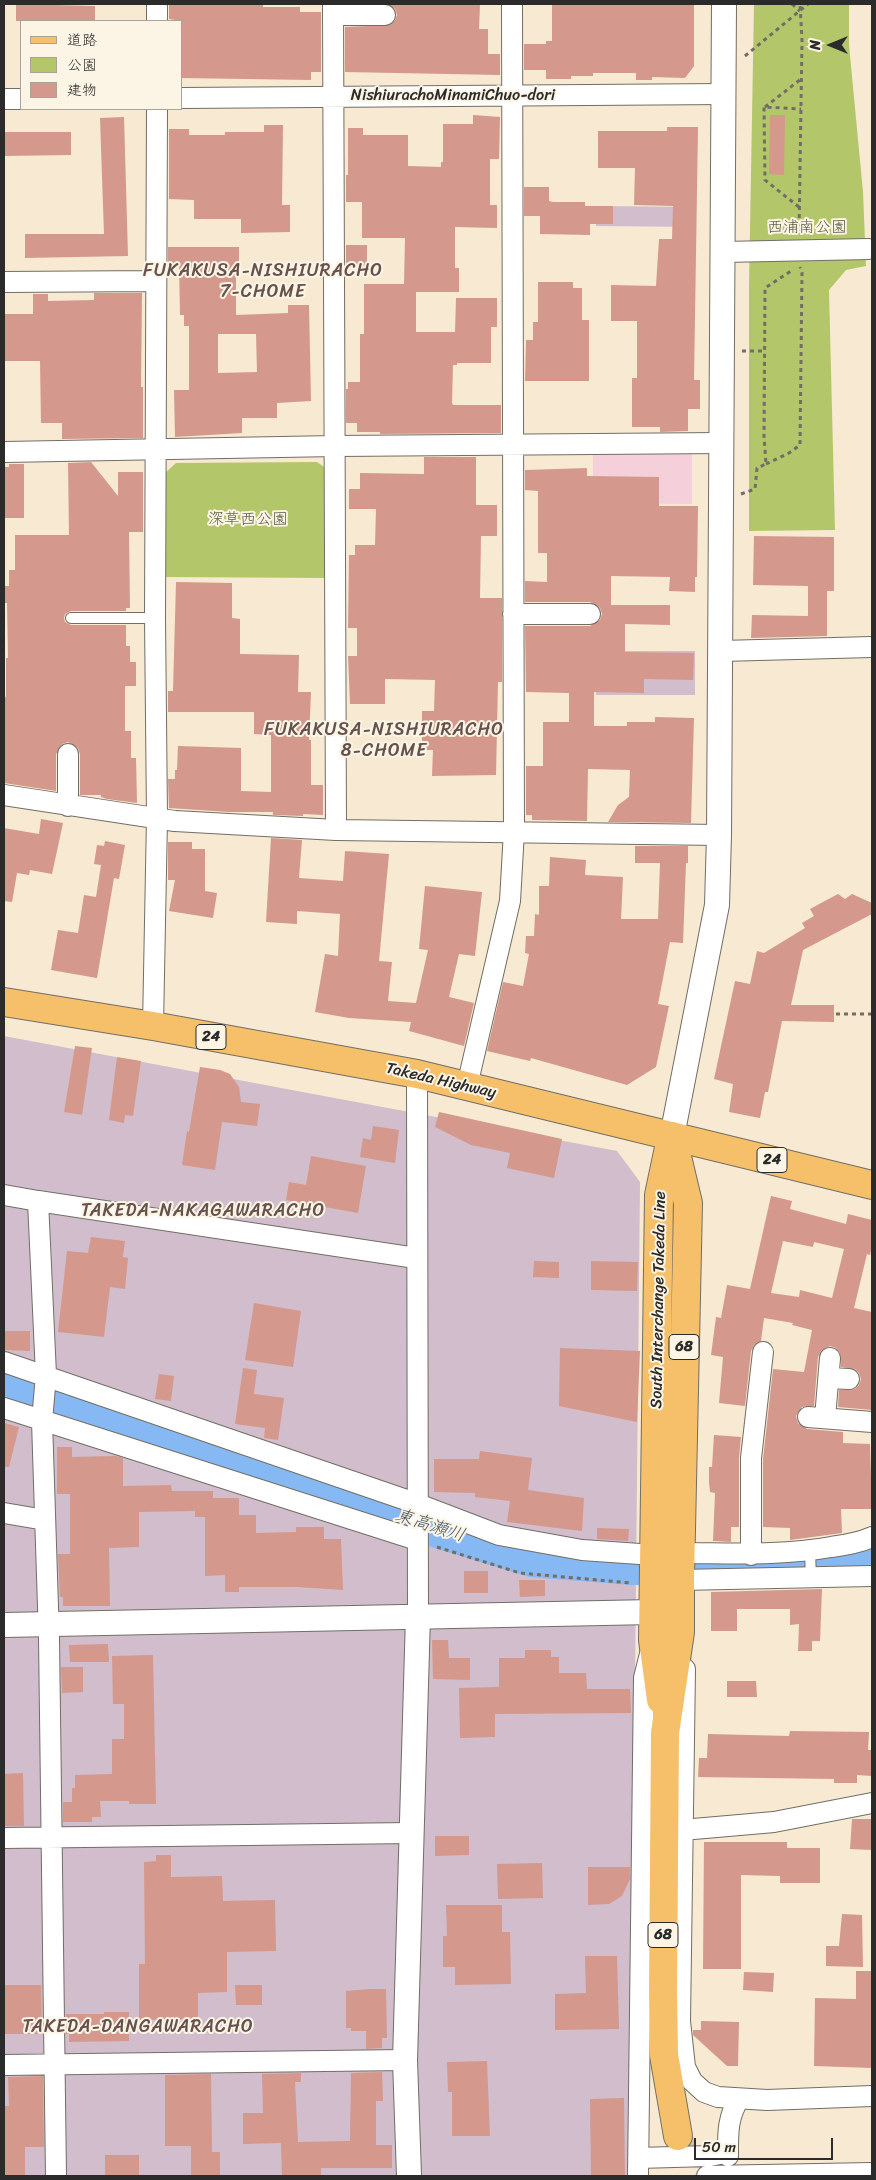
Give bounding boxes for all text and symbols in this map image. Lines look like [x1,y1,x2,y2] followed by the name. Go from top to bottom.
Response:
[20,20,182,110] legend
[806,20,856,70] north arrow
[67,27,97,53] text: 道路
[803,40,828,50] text: N
[67,52,97,78] text: 公園
[67,77,97,103] text: 建物
[351,86,555,106] street label: NishiurachoMinamiChuo-dori
[767,218,847,238] park label: 西浦南公園
[144,260,382,302] district label: FUKAKUSA-NISHIURACHO 7-CHOME
[208,510,288,530] park label: 深草西公園
[265,719,503,762] district label: FUKAKUSA-NISHIURACHO 8-CHOME
[196,1024,226,1050] road number: 24
[384,1059,498,1103] street label: Takeda Highway
[757,1148,787,1172] road number: 24
[648,1191,670,1409] street label: South Interchange Takeda Line
[79,1200,327,1222] district label: TAKEDA-NAKAGAWARACHO
[669,1334,699,1360] road number: 68
[392,1505,468,1547] water label: 東高瀬川
[648,1922,678,1948] road number: 68
[20,2016,256,2038] district label: TAKEDA-DANGAWARACHO
[696,2128,835,2160] scale bar
[702,2134,736,2160] text: 50 m

